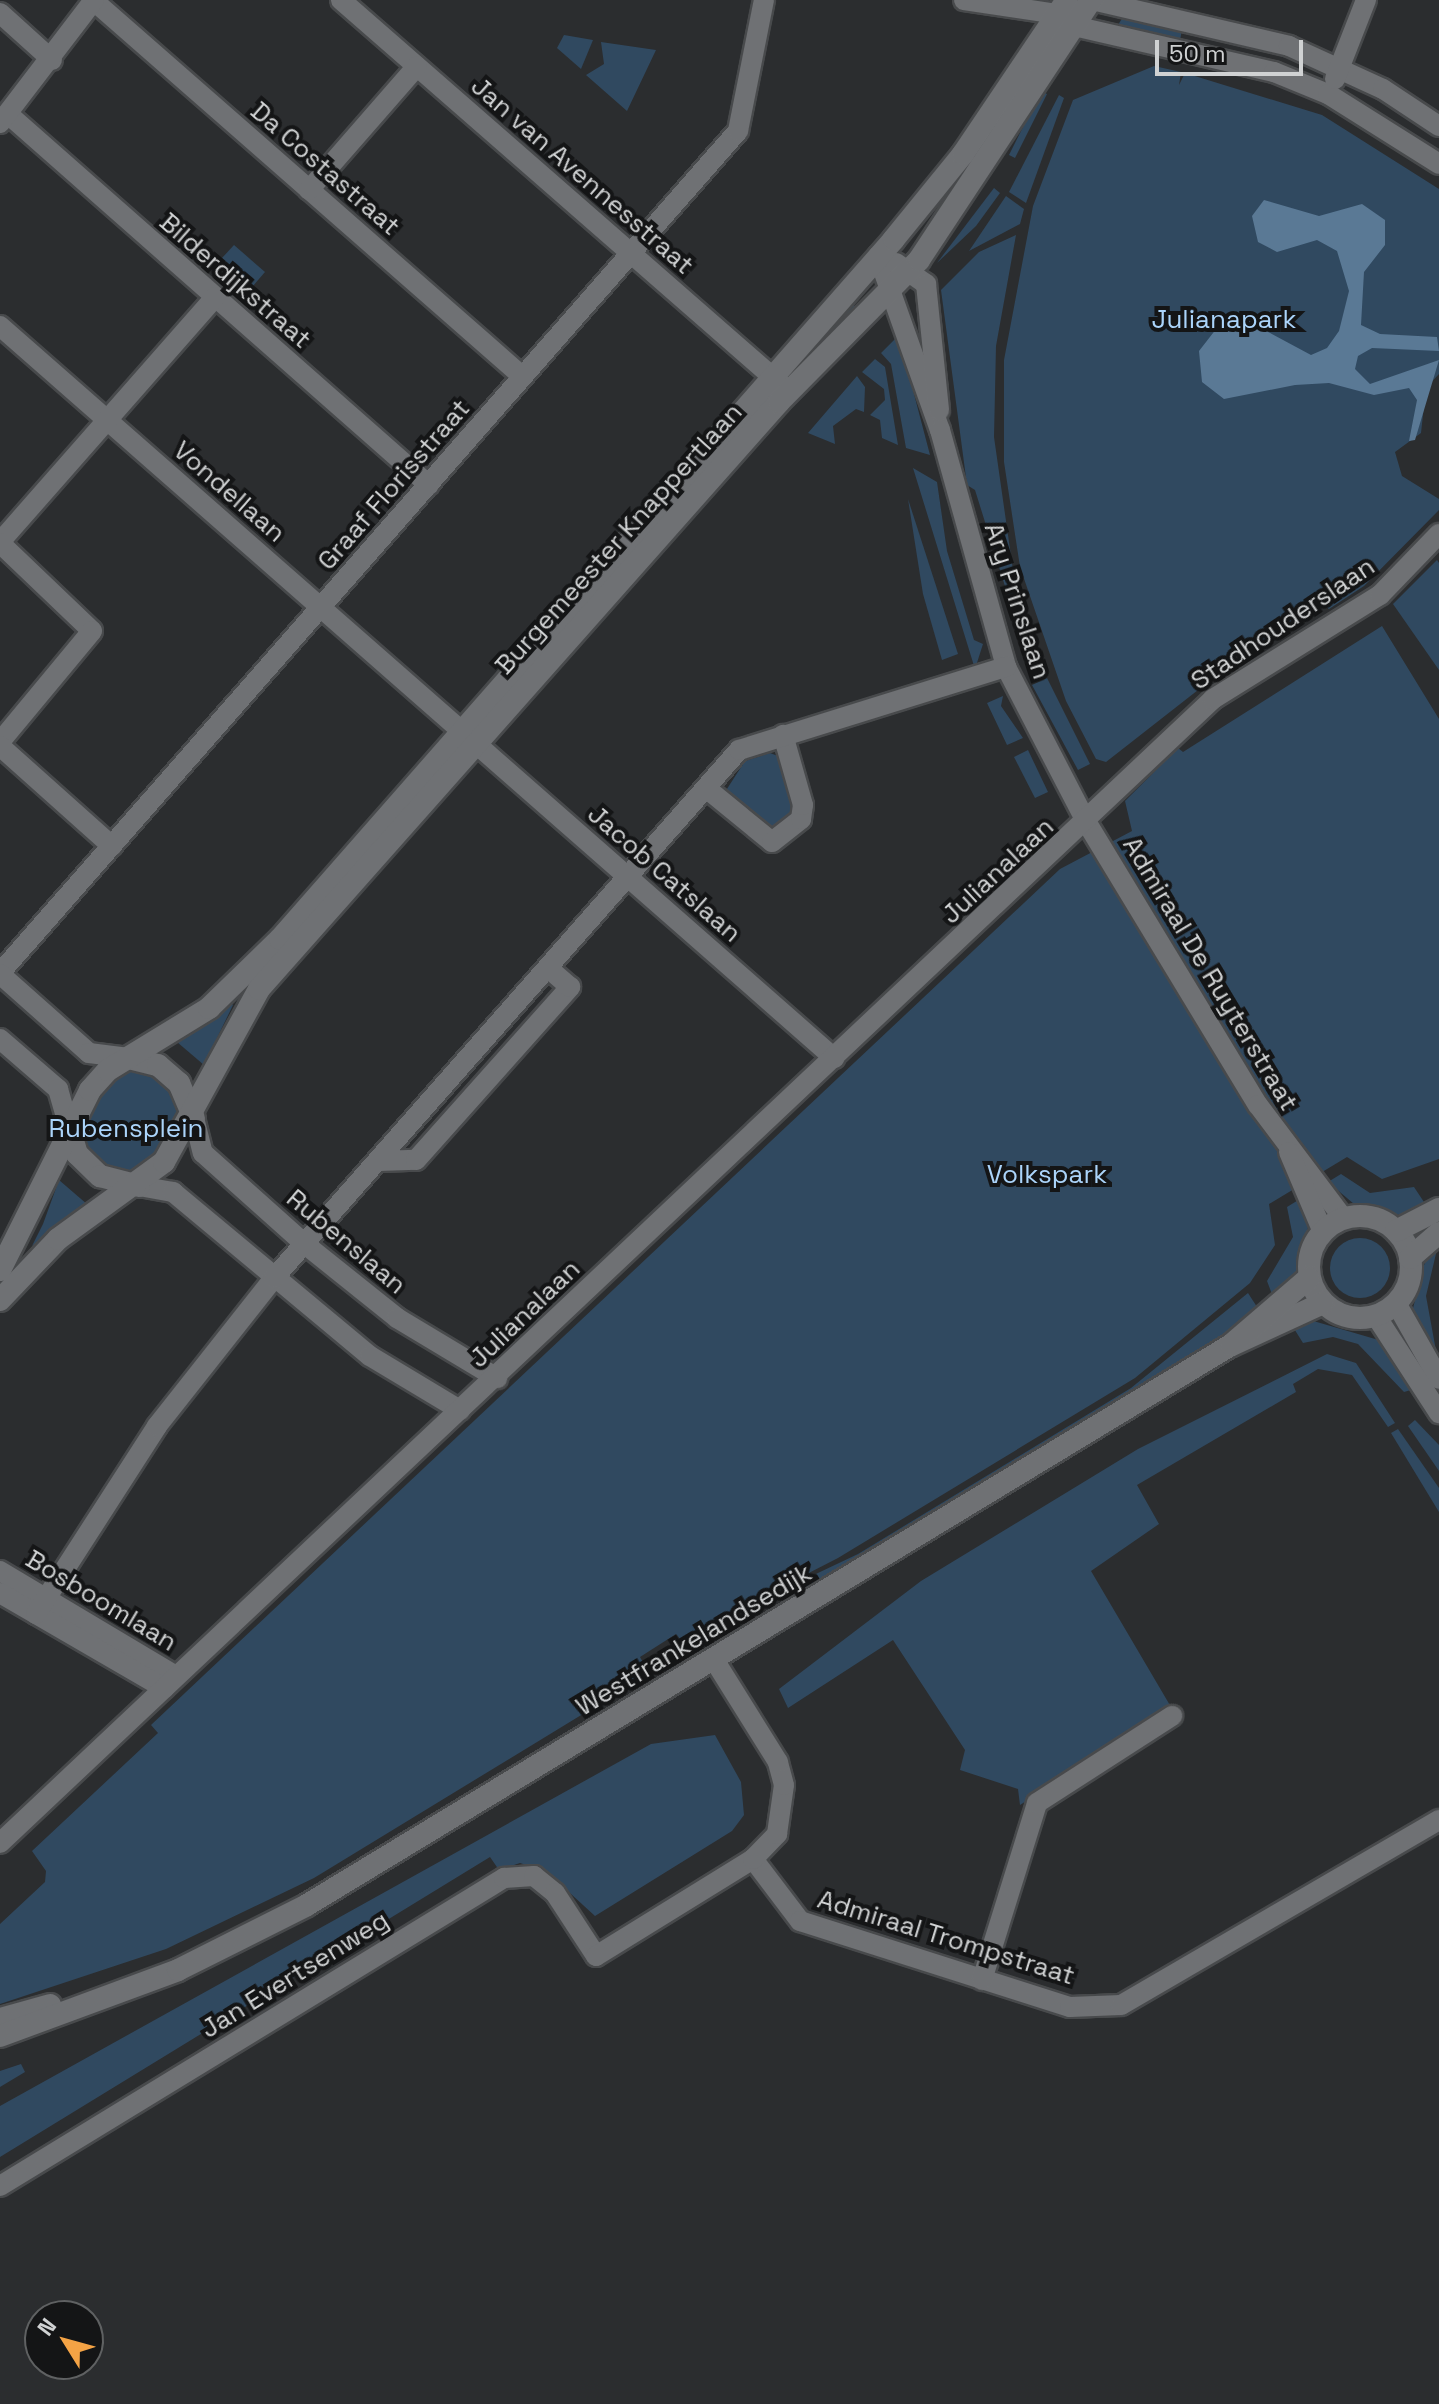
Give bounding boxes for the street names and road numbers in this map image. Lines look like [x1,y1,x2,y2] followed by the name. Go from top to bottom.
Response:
[464,71,700,281] street label: Jan van Avennesstraat
[244,96,406,242] street label: Da Costastraat
[153,207,317,355] street label: Bilderdijkstraat
[311,393,477,577] street label: Graaf Florisstraat
[489,397,749,681] street label: Burgemeester Knappertlaan
[167,435,291,549] street label: Vondellaan
[977,519,1057,683] street label: Ary Prinslaan
[1185,551,1381,697] street label: Stadhouderslaan
[581,799,747,949] street label: Jacob Catslaan
[936,811,1060,931] street label: Julianalaan
[1116,831,1304,1117] street label: Admiraal De Ruyterstraat
[280,1183,412,1301] street label: Rubenslaan
[463,1254,587,1374] street label: Julianalaan
[20,1544,182,1658] street label: Bosboomlaan
[570,1557,818,1723] street label: Westfrankelandsedijk
[813,1884,1079,1992] street label: Admiraal Trompstraat
[195,1905,395,2045] street label: Jan Evertsenweg

